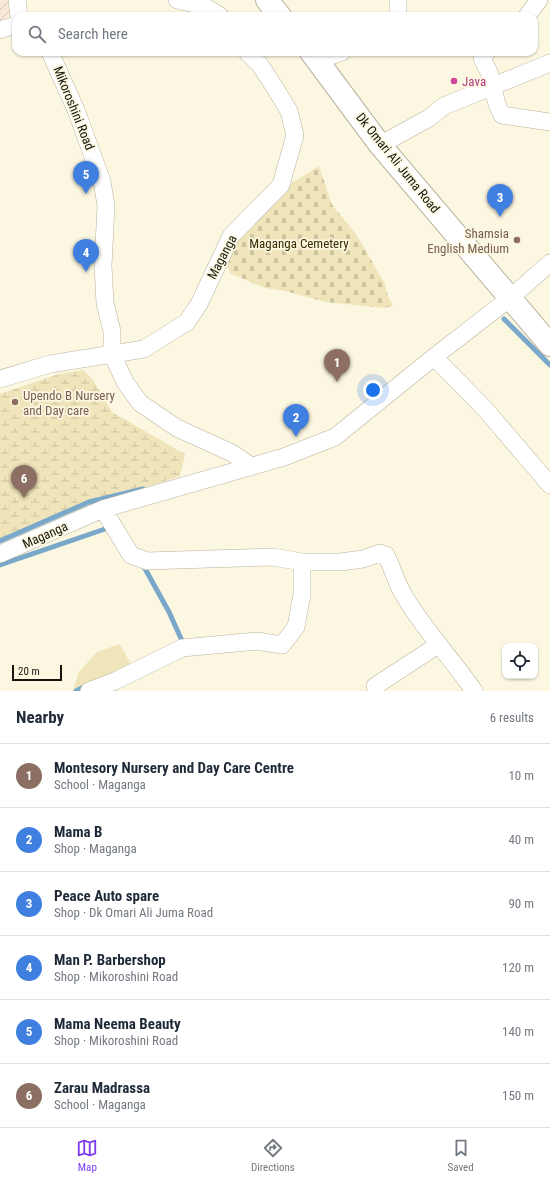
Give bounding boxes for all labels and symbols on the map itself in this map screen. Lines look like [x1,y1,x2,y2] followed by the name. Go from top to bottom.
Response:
[50,64,98,152] street label: Mikoroshini Road
[462,74,486,89] place label: Java
[449,76,459,86] marker: Java
[353,110,443,216] street label: Dk Omari Ali Juma Road
[73,161,99,194] pin: 5
[487,184,513,217] pin: 3
[427,226,509,256] place label: Shamsia English Medium
[204,232,240,282] street label: Maganga
[512,235,522,245] marker: Shamsia English Medium
[249,236,349,251] park label: Maganga Cemetery
[73,239,99,272] pin: 4
[324,349,350,382] pin: 1
[363,380,383,400] your location
[23,388,116,418] place label: Upendo B Nursery and Day care
[10,397,20,407] marker: Upendo B Nursery and Day care
[283,404,309,437] pin: 2
[11,465,37,498] pin: 6
[20,518,70,552] street label: Maganga
[12,663,62,682] scale bar

